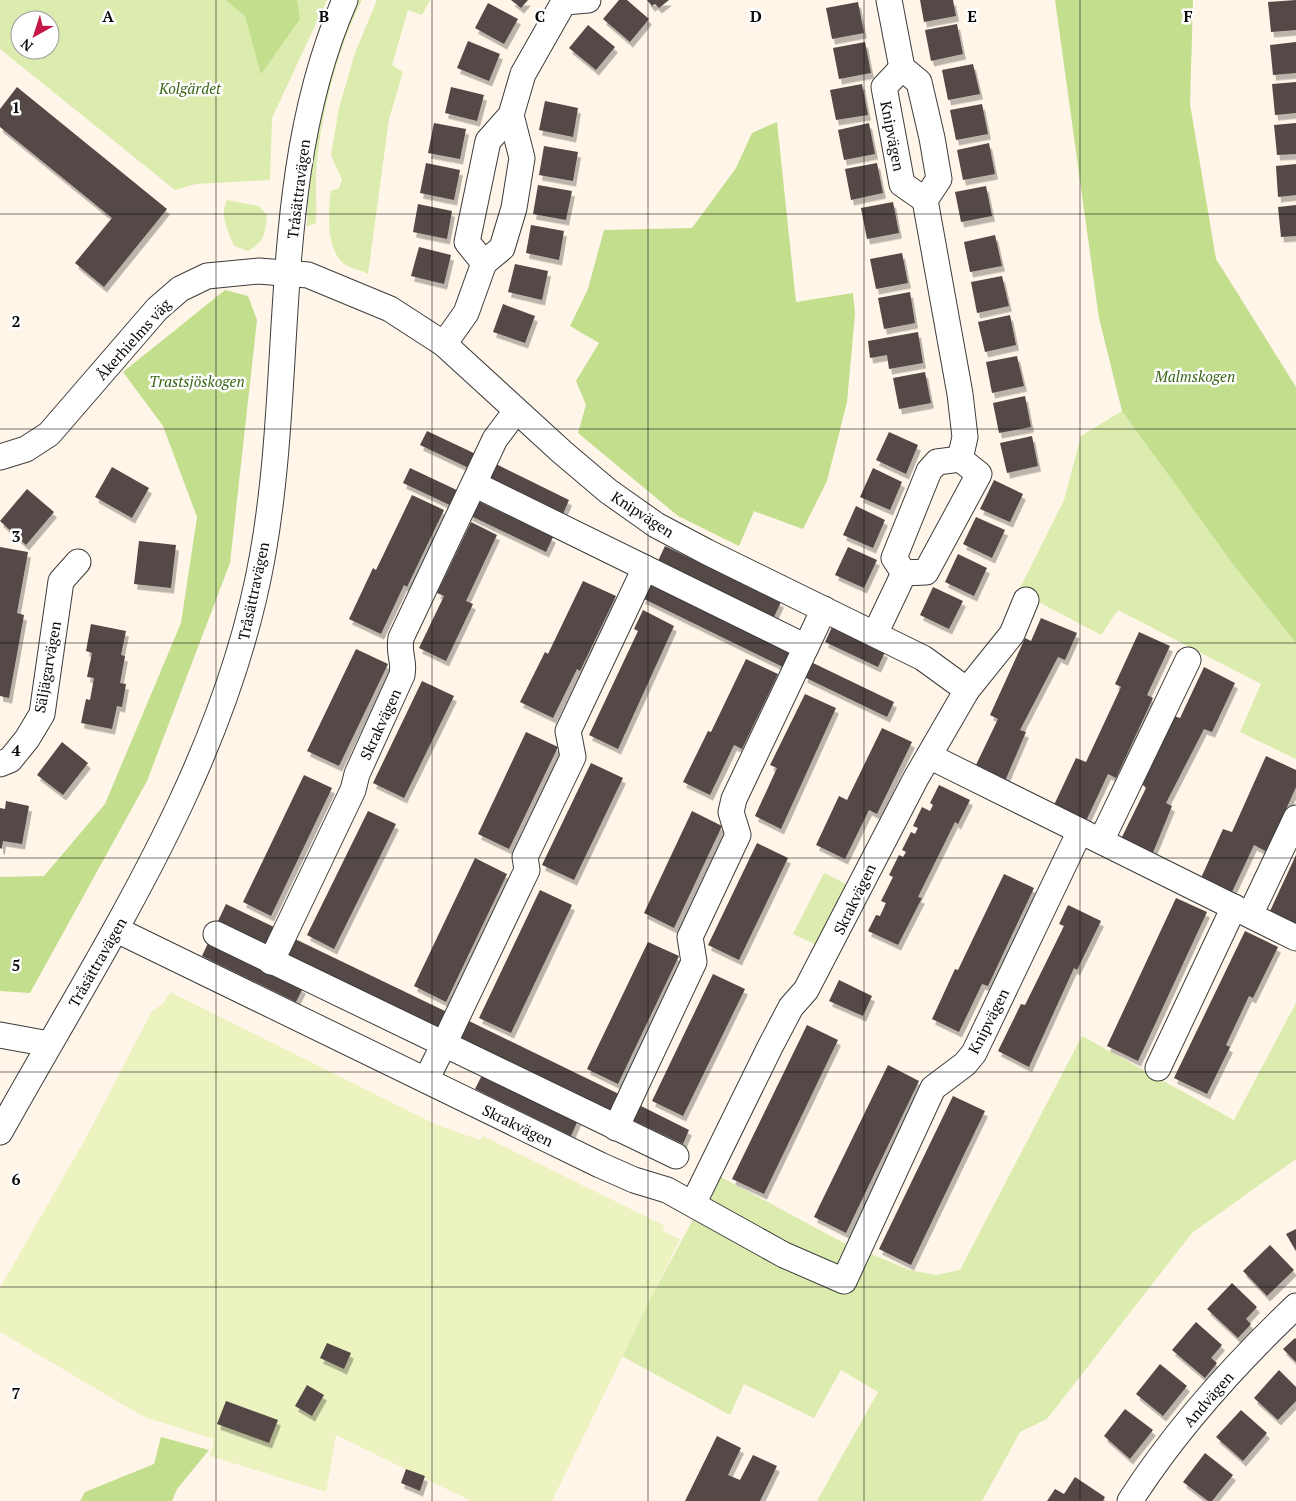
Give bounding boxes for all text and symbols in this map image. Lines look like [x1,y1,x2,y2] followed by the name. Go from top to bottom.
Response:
[102,5,114,27] text: A
[319,5,329,27] text: B
[535,5,545,27] text: C
[750,5,762,27] text: D
[967,5,977,27] text: E
[1183,5,1193,27] text: F
[10,10,60,60] north arrow
[16,35,37,56] text: N
[158,78,222,98] park label: Kolgärdet
[11,96,21,118] text: 1
[876,99,910,173] street label: Knipvägen
[282,138,314,240] street label: Tråsättravägen
[91,293,176,384] street label: Åkerhielms väg
[11,310,21,332] text: 2
[1154,366,1235,386] park label: Malmskogen
[149,371,245,391] park label: Trastsjöskogen
[608,486,678,542] street label: Knipvägen
[11,525,21,547] text: 3
[233,540,273,642] street label: Tråsättravägen
[29,619,65,715] street label: Säljägarvägen
[355,685,405,763] street label: Skrakvägen
[11,739,21,761] text: 4
[828,860,880,938] street label: Skrakvägen
[63,914,131,1010] street label: Tråsättravägen
[11,954,21,976] text: 5
[963,985,1013,1057] street label: Knipvägen
[479,1099,557,1151] street label: Skrakvägen
[11,1168,21,1190] text: 6
[1178,1367,1238,1431] street label: Andvägen
[11,1382,21,1404] text: 7

